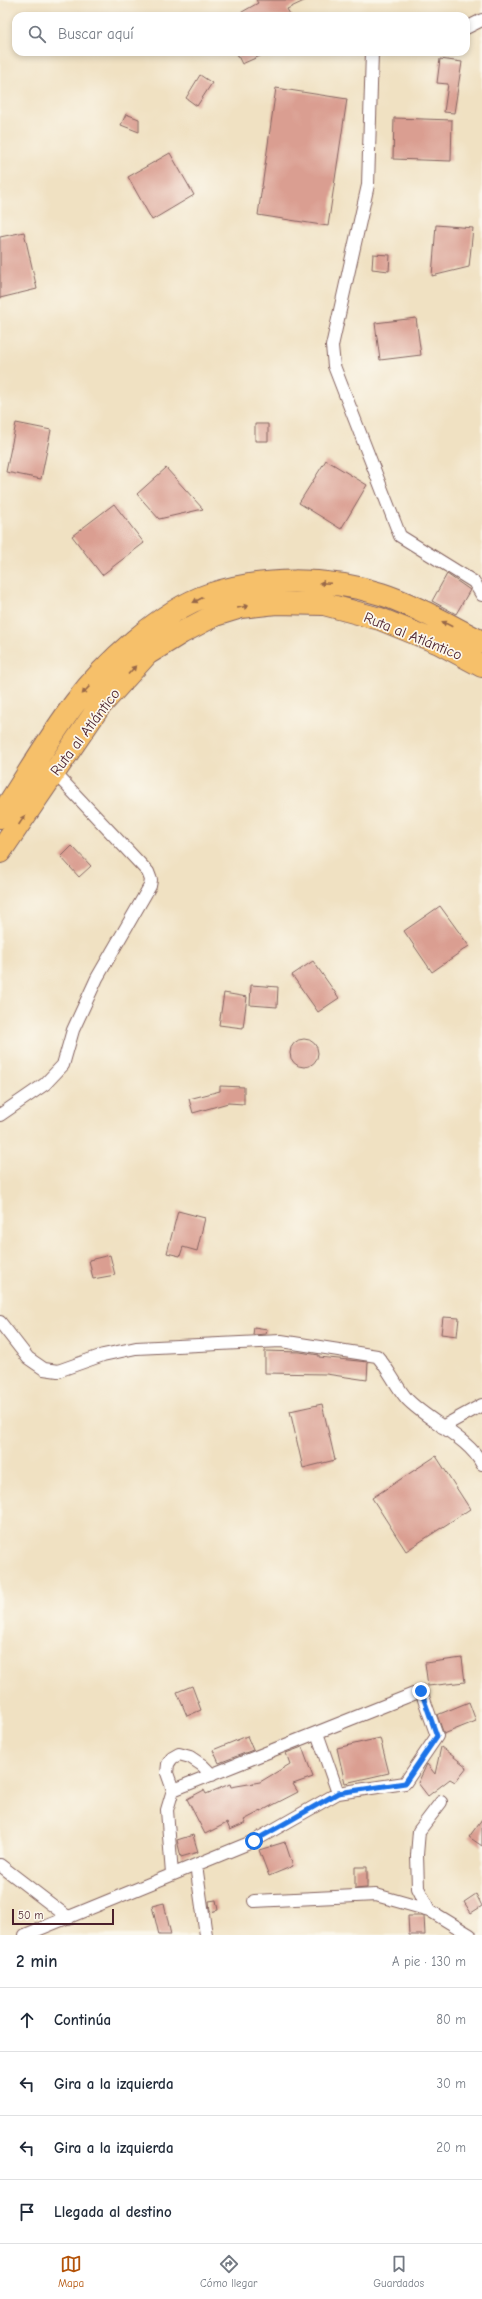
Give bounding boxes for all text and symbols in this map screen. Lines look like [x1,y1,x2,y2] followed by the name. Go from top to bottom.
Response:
[12,12,470,56] search box
[26,23,48,45] icon: search
[58,25,134,43] text: Buscar aquí
[318,580,331,586] one-way arrow
[192,597,203,603] one-way arrow
[237,604,249,610] one-way arrow
[361,608,465,664] street label: Ruta al Atlántico
[442,621,453,627] one-way arrow
[127,666,136,675] one-way arrow
[46,685,124,779] street label: Ruta al Atlántico
[82,685,91,695] one-way arrow
[18,815,26,825] one-way arrow
[412,1682,430,1700] route end
[245,1832,263,1850] route start
[12,1907,114,1926] scale bar
[18,1909,43,1922] text: 50 m
[16,1952,57,1971] text: 2 min
[392,1954,466,1969] text: A pie · 130 m
[16,2009,38,2031] icon: ahead
[54,2011,111,2029] text: Continúa
[436,2012,466,2027] text: 80 m
[16,2073,38,2095] icon: left
[54,2075,174,2093] text: Gira a la izquierda
[436,2076,466,2091] text: 30 m
[16,2137,38,2159] icon: left
[54,2139,174,2157] text: Gira a la izquierda
[436,2140,466,2155] text: 20 m
[16,2201,38,2223] icon: arrive
[54,2203,172,2221] text: Llegada al destino
[58,2253,84,2290] tab: Mapa
[200,2253,257,2290] tab: Cómo llegar
[373,2253,424,2290] tab: Guardados

